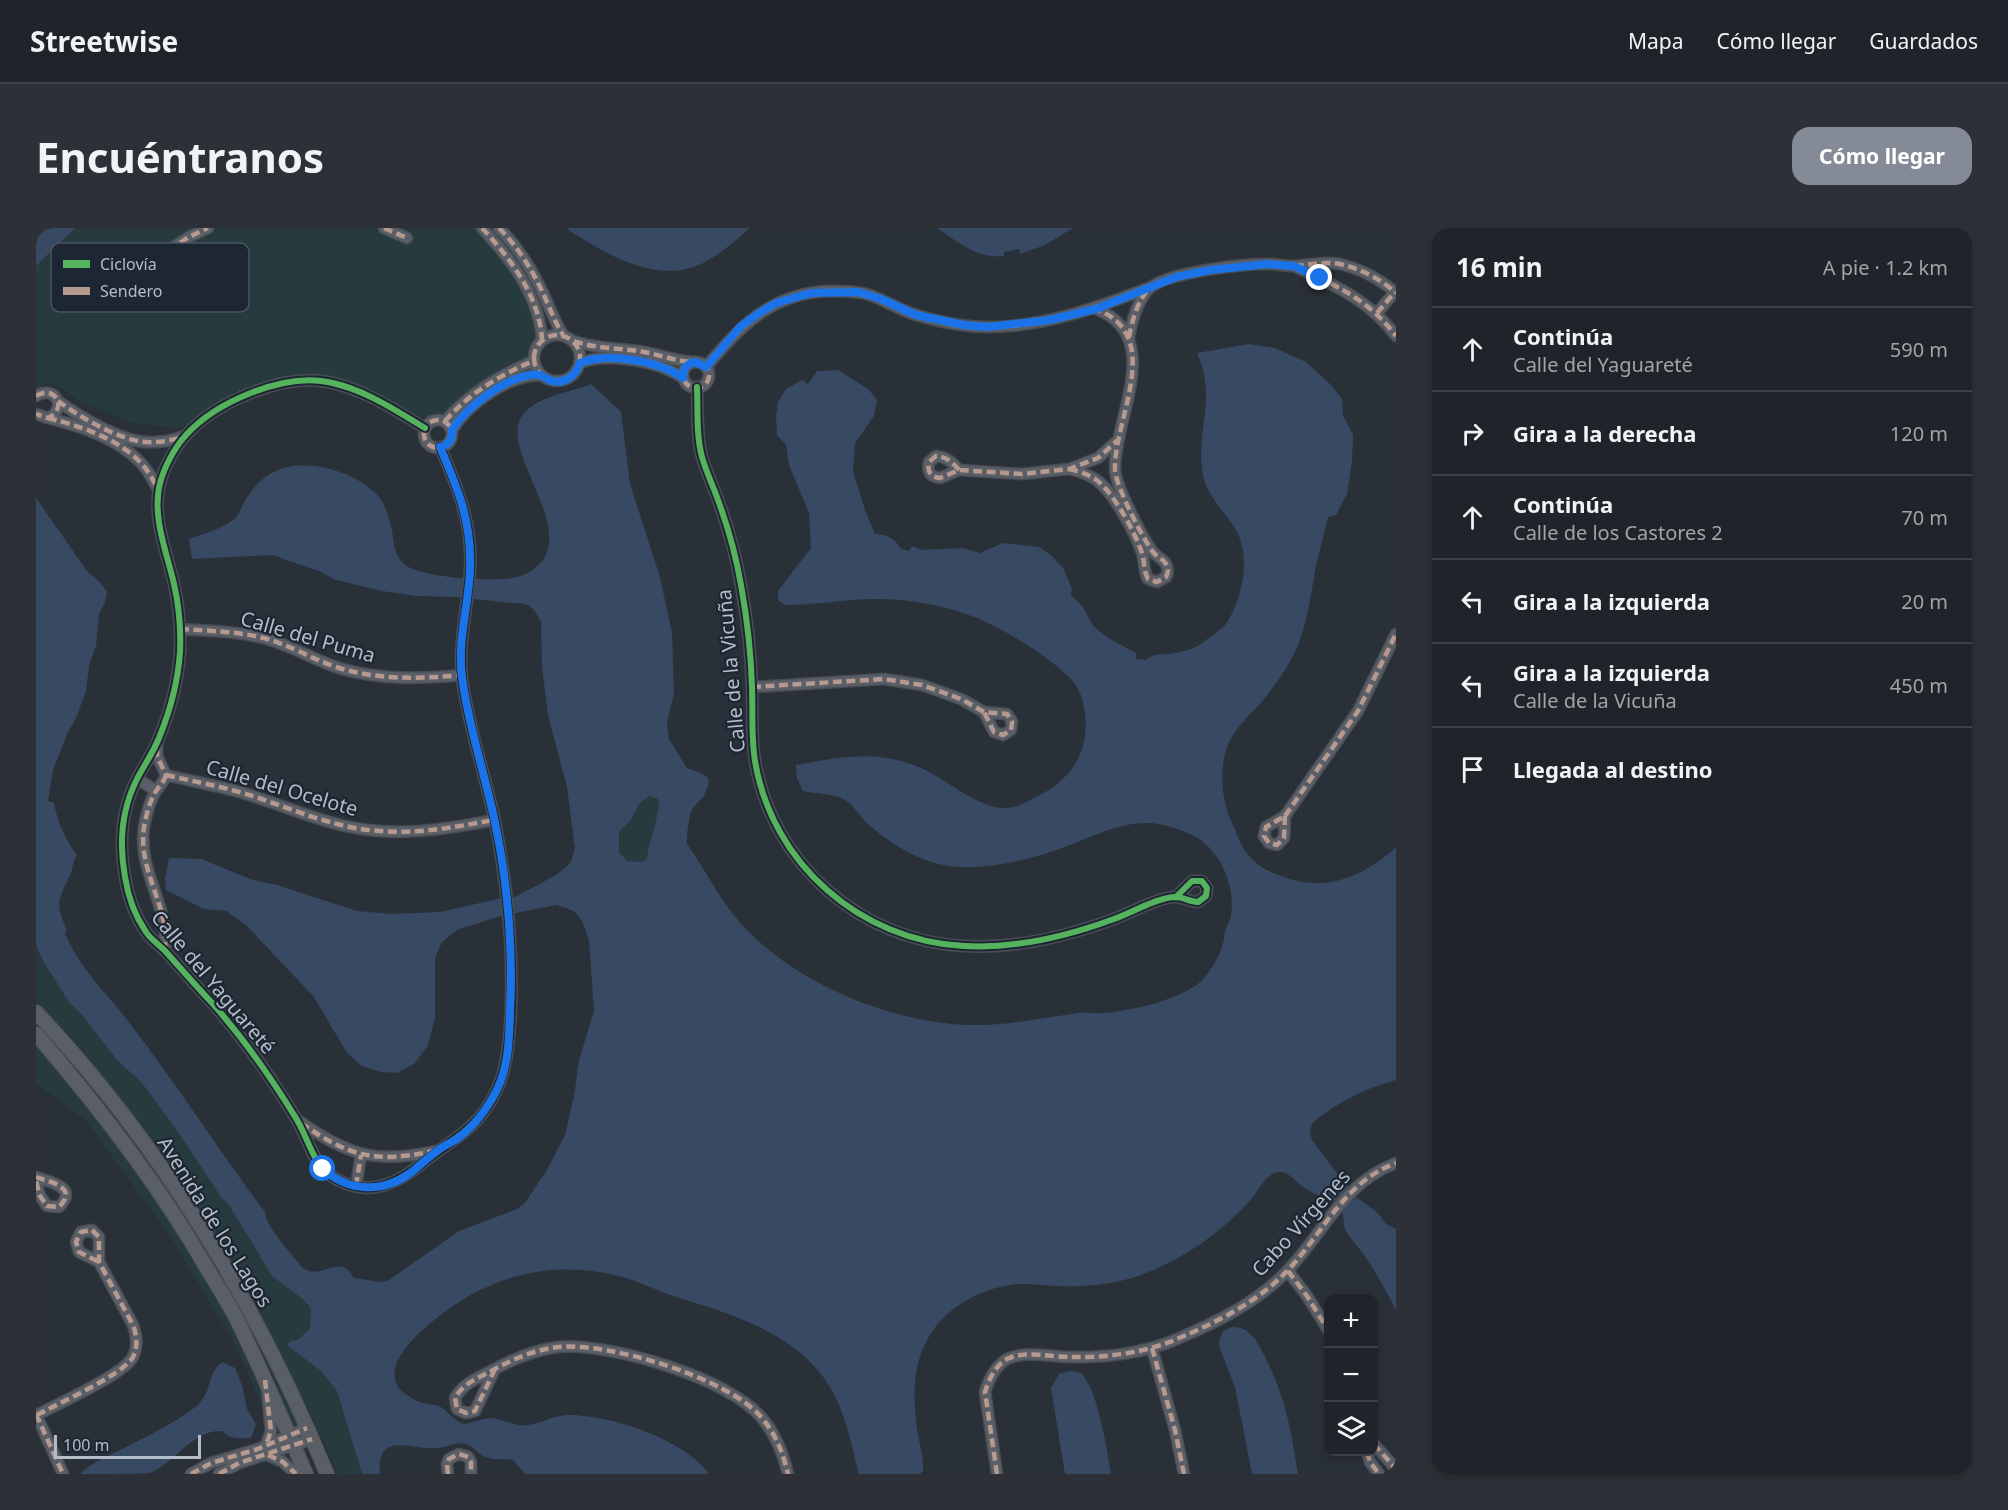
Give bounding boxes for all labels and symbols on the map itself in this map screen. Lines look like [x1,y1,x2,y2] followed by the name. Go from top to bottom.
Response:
[51,243,249,312] legend
[100,253,157,275] text: Ciclovía
[1306,264,1332,290] route end
[100,280,163,302] text: Sendero
[710,588,751,754] street label: Calle de la Vicuña
[238,604,379,669] street label: Calle del Puma
[203,753,361,822] street label: Calle del Ocelote
[145,904,281,1059] street label: Calle del Yaguareté
[152,1131,279,1312] street label: Avenida de los Lagos
[309,1155,335,1181] route start
[1245,1163,1356,1282] street label: Cabo Vírgenes
[54,1432,201,1460] scale bar

